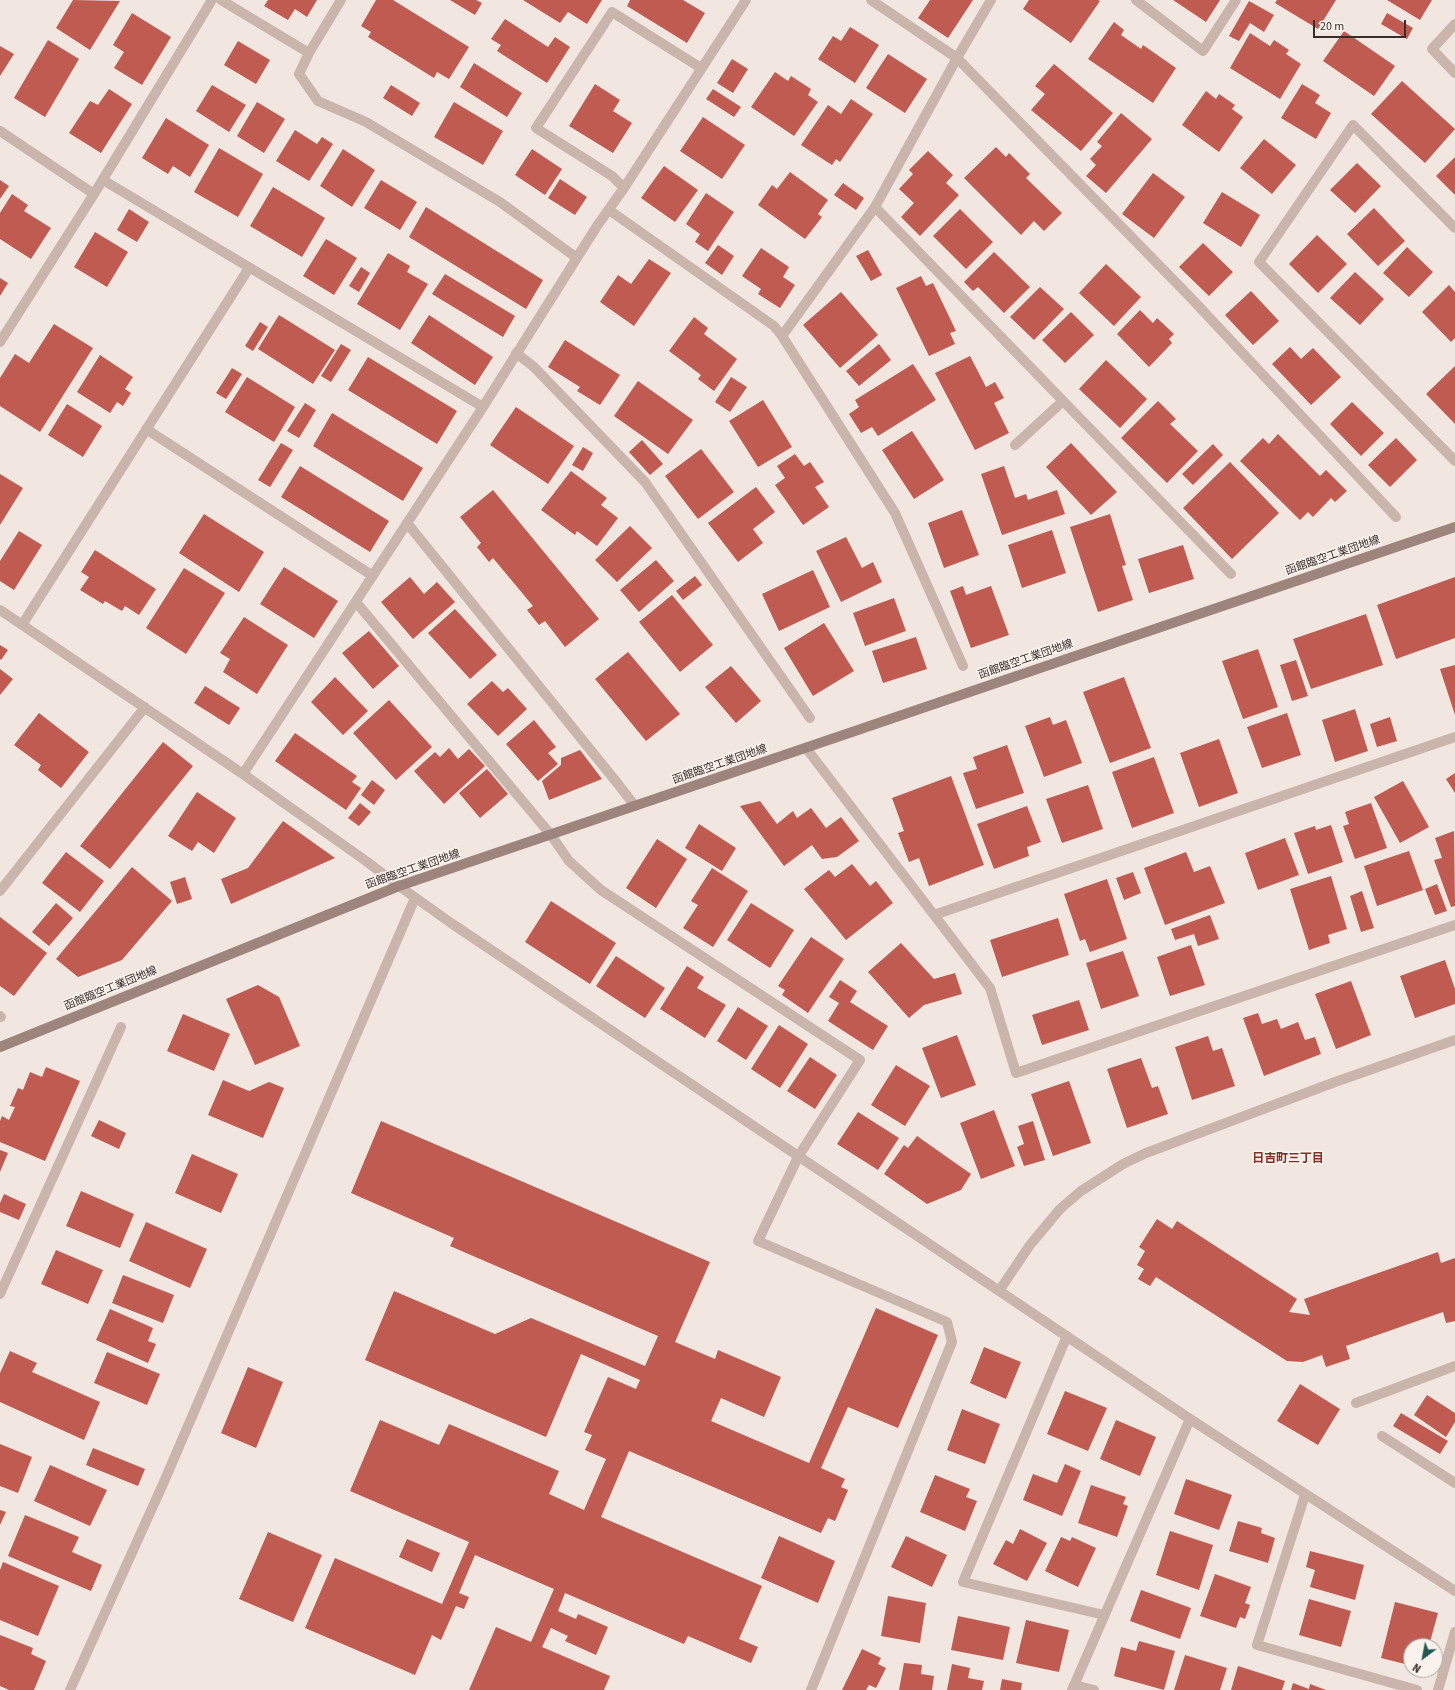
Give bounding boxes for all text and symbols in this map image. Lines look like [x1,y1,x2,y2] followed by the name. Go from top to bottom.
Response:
[1315,12,1408,38] scale bar
[1320,18,1344,35] text: 20 m
[1284,534,1382,578] street label: 函館臨空工業団地線
[977,638,1075,682] street label: 函館臨空工業団地線
[671,743,769,787] street label: 函館臨空工業団地線
[364,848,462,892] street label: 函館臨空工業団地線
[63,964,159,1014] street label: 函館臨空工業団地線
[1252,1152,1324,1166] district label: 日吉町三丁目
[1403,1638,1443,1678] north arrow
[1410,1659,1424,1676] text: N

